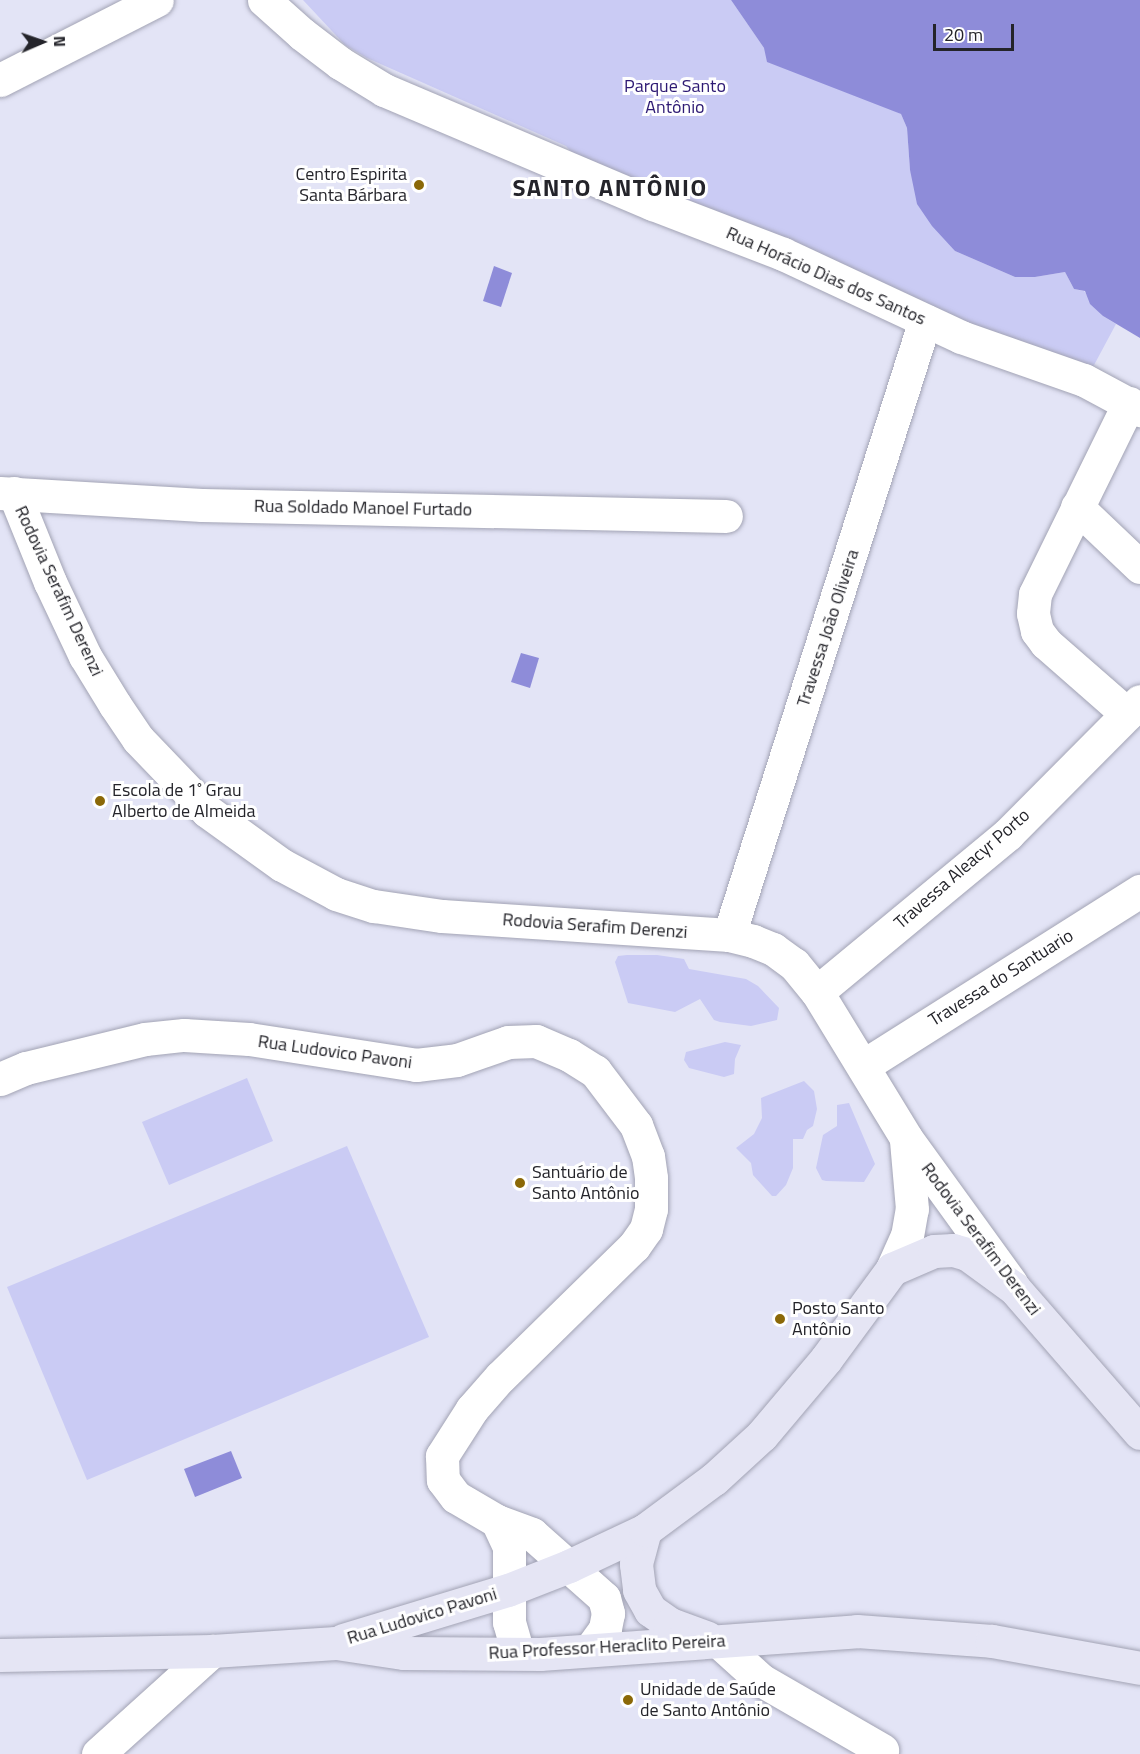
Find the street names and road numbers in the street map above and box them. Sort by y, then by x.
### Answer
street label: Rua Horácio Dias dos Santos [723,222,929,330]
street label: Rua Soldado Manoel Furtado [254,495,472,521]
street label: Rodovia Serafim Derenzi [10,502,108,680]
street label: Travessa João Oliveira [792,547,864,709]
street label: Travessa Aleacyr Porto [890,804,1034,934]
street label: Rodovia Serafim Derenzi [502,909,688,943]
street label: Travessa do Santuario [925,925,1077,1031]
street label: Rua Ludovico Pavoni [257,1030,413,1074]
street label: Rodovia Serafim Derenzi [917,1158,1045,1320]
street label: Rua Ludovico Pavoni [345,1583,499,1649]
street label: Rua Professor Heraclito Pereira [488,1630,726,1664]

